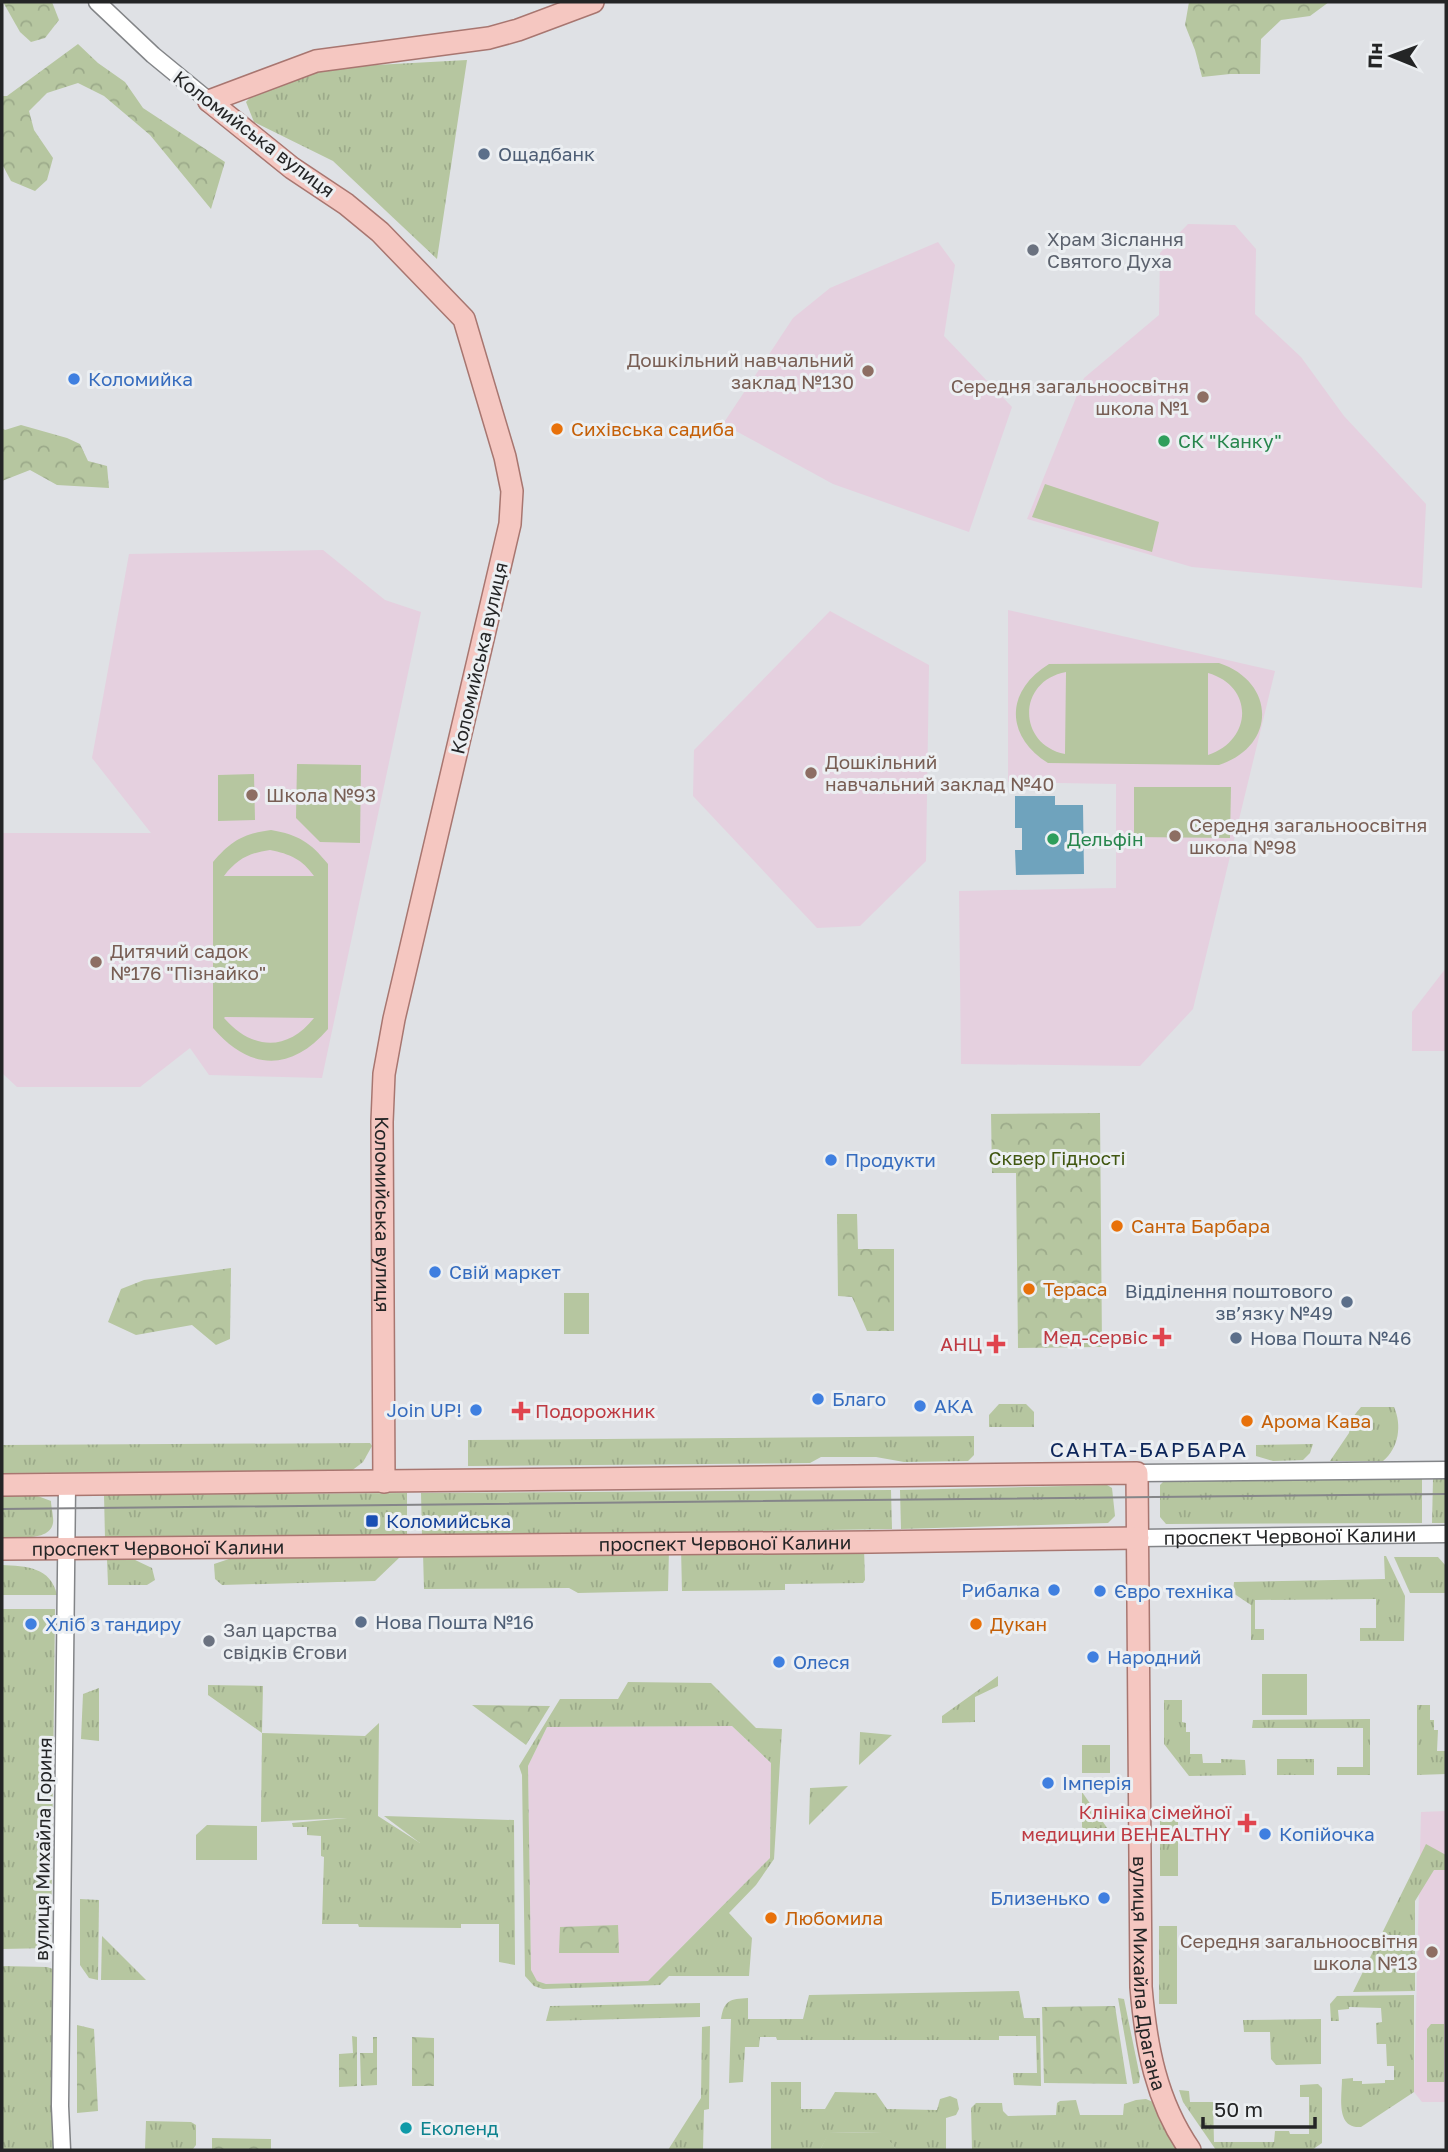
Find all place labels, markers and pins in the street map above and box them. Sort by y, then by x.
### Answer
place label: Ощадбанк [498,142,595,165]
marker: Ощадбанк [476,146,492,162]
place label: Храм Зіслання Святого Духа [1047,227,1184,272]
marker: Храм Зіслання Святого Духа [1025,242,1041,258]
place label: Дошкільний навчальний заклад №130 [627,348,854,393]
marker: Дошкільний навчальний заклад №130 [860,363,876,379]
place label: Коломийка [88,367,193,390]
marker: Коломийка [66,371,82,387]
place label: Середня загальноосвітня школа №1 [951,374,1189,419]
marker: Середня загальноосвітня школа №1 [1195,389,1211,405]
place label: Сихівська садиба [571,417,735,440]
marker: Сихівська садиба [549,421,565,437]
place label: СК "Канку" [1178,429,1282,452]
marker: СК "Канку" [1156,433,1172,449]
place label: Дошкільний навчальний заклад №40 [825,750,1054,795]
marker: Дошкільний навчальний заклад №40 [803,765,819,781]
place label: Школа №93 [266,783,376,806]
marker: Школа №93 [244,787,260,803]
place label: Середня загальноосвітня школа №98 [1189,813,1427,858]
place label: Дельфін [1067,827,1144,850]
marker: Середня загальноосвітня школа №98 [1167,828,1183,844]
marker: Дельфін [1045,831,1061,847]
place label: Дитячий садок №176 "Пізнайко" [110,939,266,984]
marker: Дитячий садок №176 "Пізнайко" [88,954,104,970]
place label: Продукти [845,1148,936,1171]
marker: Продукти [823,1152,839,1168]
place label: Санта Барбара [1131,1214,1270,1237]
marker: Санта Барбара [1109,1218,1125,1234]
place label: Свiй маркет [449,1260,561,1283]
marker: Свiй маркет [427,1264,443,1280]
place label: Тераса [1043,1277,1108,1300]
place label: Відділення поштового зв’язку №49 [1125,1279,1333,1324]
marker: Тераса [1021,1281,1037,1297]
marker: Відділення поштового зв’язку №49 [1339,1294,1355,1310]
place label: Мед-сервіс [1043,1325,1148,1348]
place label: Нова Пошта №46 [1250,1326,1411,1349]
marker: Мед-сервіс [1154,1329,1170,1345]
marker: Нова Пошта №46 [1228,1330,1244,1346]
place label: АНЦ [940,1332,982,1355]
marker: АНЦ [988,1336,1004,1352]
place label: Благо [832,1387,886,1410]
marker: Благо [810,1391,826,1407]
place label: АКА [934,1394,973,1417]
place label: Join UP! [387,1398,462,1421]
marker: АКА [912,1398,928,1414]
place label: Подорожник [535,1399,655,1422]
marker: Join UP! [468,1402,484,1418]
marker: Подорожник [513,1403,529,1419]
place label: Арома Кава [1261,1409,1371,1432]
marker: Арома Кава [1239,1413,1255,1429]
place label: Коломийська [386,1509,511,1532]
marker: Коломийська [364,1513,380,1529]
place label: Рибалка [961,1578,1040,1601]
place label: Євро техніка [1114,1579,1234,1602]
marker: Рибалка [1046,1582,1062,1598]
marker: Євро техніка [1092,1583,1108,1599]
place label: Нова Пошта №16 [375,1610,534,1633]
place label: Хліб з тандиру [45,1612,182,1635]
place label: Дукан [990,1612,1047,1635]
marker: Нова Пошта №16 [353,1614,369,1630]
marker: Хліб з тандиру [23,1616,39,1632]
marker: Дукан [968,1616,984,1632]
place label: Зал царства свідків Єгови [223,1618,347,1663]
marker: Зал царства свідків Єгови [201,1633,217,1649]
place label: Народний [1107,1645,1201,1668]
marker: Народний [1085,1649,1101,1665]
place label: Олеся [793,1650,850,1673]
marker: Олеся [771,1654,787,1670]
place label: Імперія [1062,1771,1132,1794]
marker: Імперія [1040,1775,1056,1791]
place label: Клініка сімейної медицини BEHEALTHY [1021,1800,1232,1845]
marker: Клініка сімейної медицини BEHEALTHY [1237,1813,1257,1833]
place label: Копійочка [1279,1822,1375,1845]
marker: Копійочка [1257,1826,1273,1842]
place label: Близенько [990,1886,1090,1909]
marker: Близенько [1096,1890,1112,1906]
place label: Любомила [785,1906,883,1929]
marker: Любомила [763,1910,779,1926]
place label: Середня загальноосвітня школа №13 [1180,1929,1418,1974]
marker: Середня загальноосвітня школа №13 [1424,1944,1440,1960]
place label: Еколенд [420,2116,499,2139]
marker: Еколенд [398,2120,414,2136]

